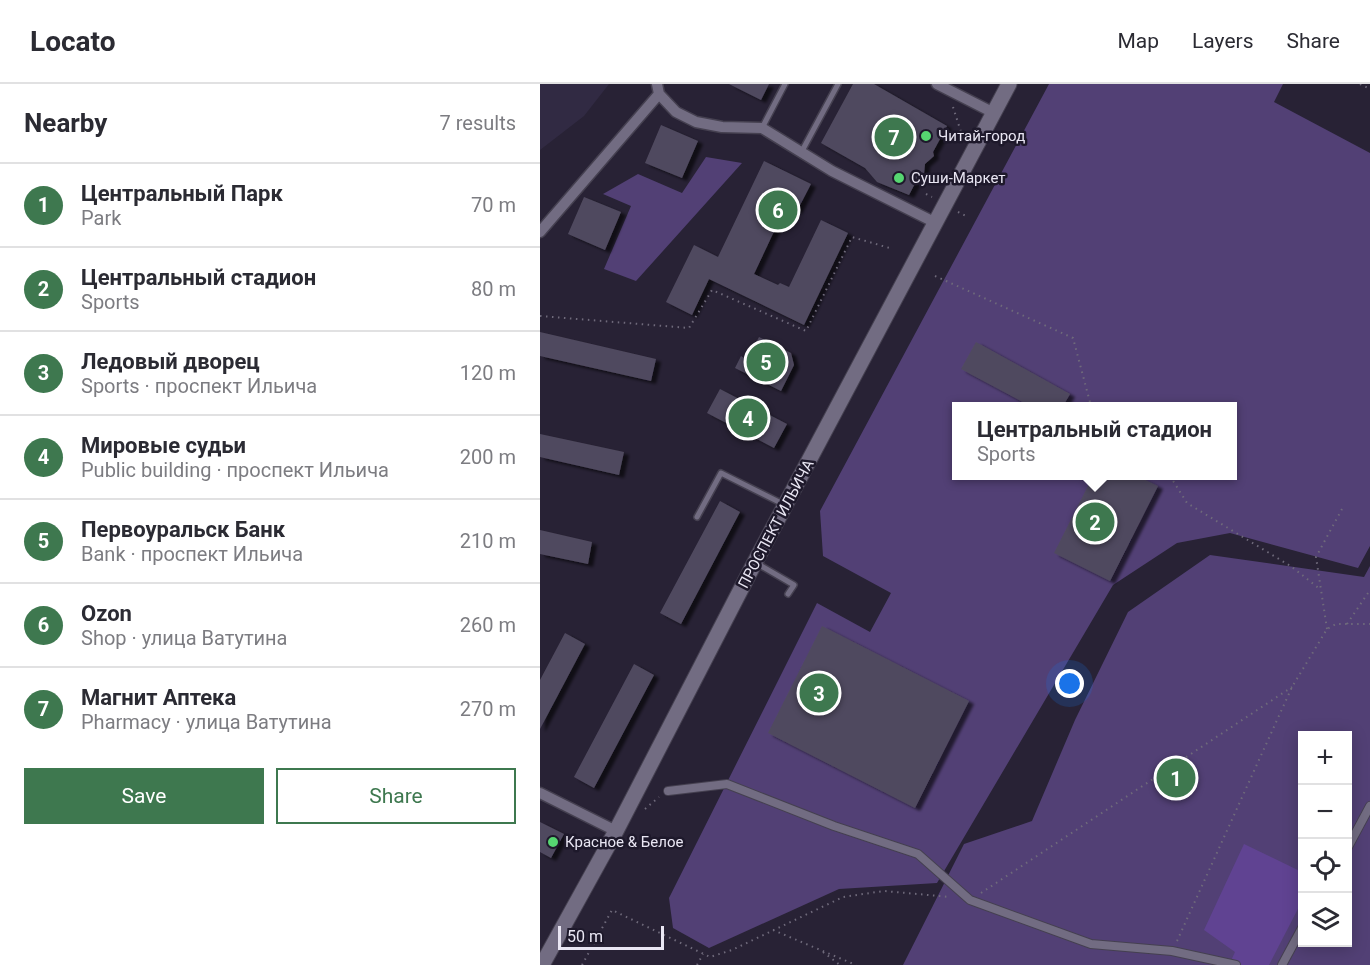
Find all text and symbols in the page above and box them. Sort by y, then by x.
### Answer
text: Locato [30,25,115,58]
text: Map [1117,29,1159,53]
text: Layers [1192,29,1253,53]
text: Share [1286,29,1340,53]
text: Nearby [24,108,107,138]
text: 7 results [440,111,516,135]
pin: 7 [874,115,914,160]
place label: Читай-город [938,127,1025,145]
marker: Читай-город [919,129,933,143]
place label: Суши-Маркет [911,169,1006,187]
marker: Суши-Маркет [892,171,906,185]
text: Центральный Парк [81,181,283,206]
pin: 6 [758,188,798,232]
text: 1 [38,193,49,217]
text: 70 m [471,193,516,217]
text: Park [81,206,121,230]
text: Центральный стадион [81,265,316,290]
text: 2 [38,277,49,301]
text: 80 m [471,277,516,301]
text: Sports [81,290,140,314]
pin: 5 [746,340,786,384]
text: Ледовый дворец [81,349,260,374]
text: 3 [38,361,49,385]
text: 120 m [460,361,516,385]
text: Sports · проспект Ильича [81,374,317,398]
pin: 4 [728,396,768,440]
popup [952,402,1237,480]
text: Центральный стадион [977,417,1212,442]
text: Мировые судьи [81,433,246,458]
text: Sports [977,442,1036,466]
text: 4 [38,445,49,469]
text: 200 m [460,445,516,469]
street label: ПРОСПЕКТ ИЛЬИЧА [734,456,818,591]
text: Public building · проспект Ильича [81,458,389,482]
pin: 2 [1076,500,1114,544]
text: Первоуральск Банк [81,517,285,542]
text: 5 [38,529,49,553]
text: 210 m [460,529,516,553]
text: Bank · проспект Ильича [81,542,303,566]
text: Ozon [81,601,132,626]
text: 6 [38,613,49,637]
text: 260 m [460,613,516,637]
text: Shop · улица Ватутина [81,626,287,650]
your location [1055,669,1084,698]
pin: 3 [800,670,838,716]
text: Магнит Аптека [81,685,236,710]
text: 7 [38,697,49,721]
text: 270 m [460,697,516,721]
text: Pharmacy · улица Ватутина [81,710,332,734]
map controls [1298,731,1352,947]
button: + [1298,731,1352,785]
pin: 1 [1156,756,1196,800]
button: Save [24,768,264,824]
button: Share [276,768,516,824]
button: − [1298,785,1352,839]
place label: Красное & Белое [565,833,683,851]
marker: Красное & Белое [546,835,560,849]
button: locate [1298,839,1352,893]
button: layers [1298,893,1352,947]
scale bar [558,923,664,950]
text: 50 m [567,927,603,946]

